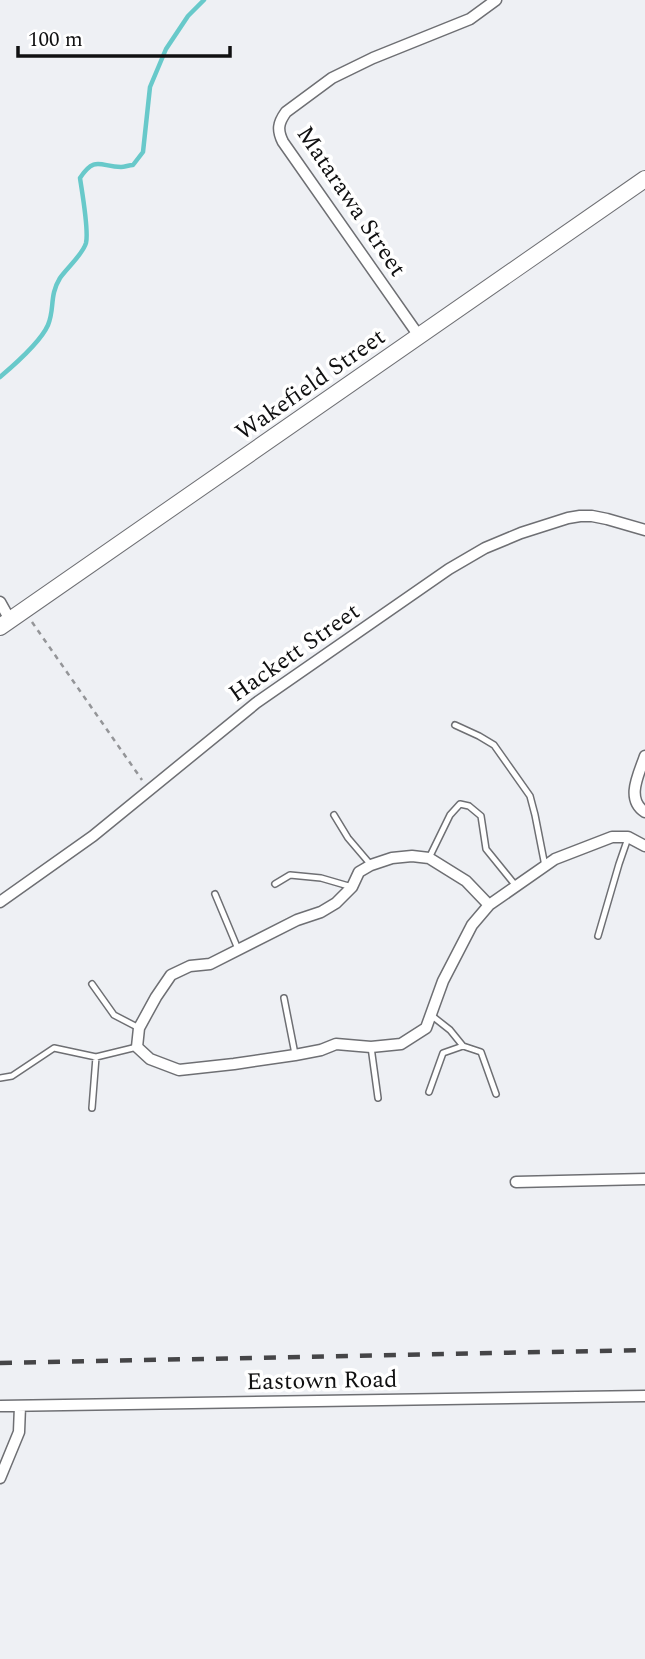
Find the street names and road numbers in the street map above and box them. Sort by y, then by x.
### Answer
street label: Matarawa Street [287,119,415,284]
street label: Wakefield Street [228,320,393,450]
street label: Hackett Street [222,594,368,711]
street label: Eastown Road [246,1362,398,1400]

